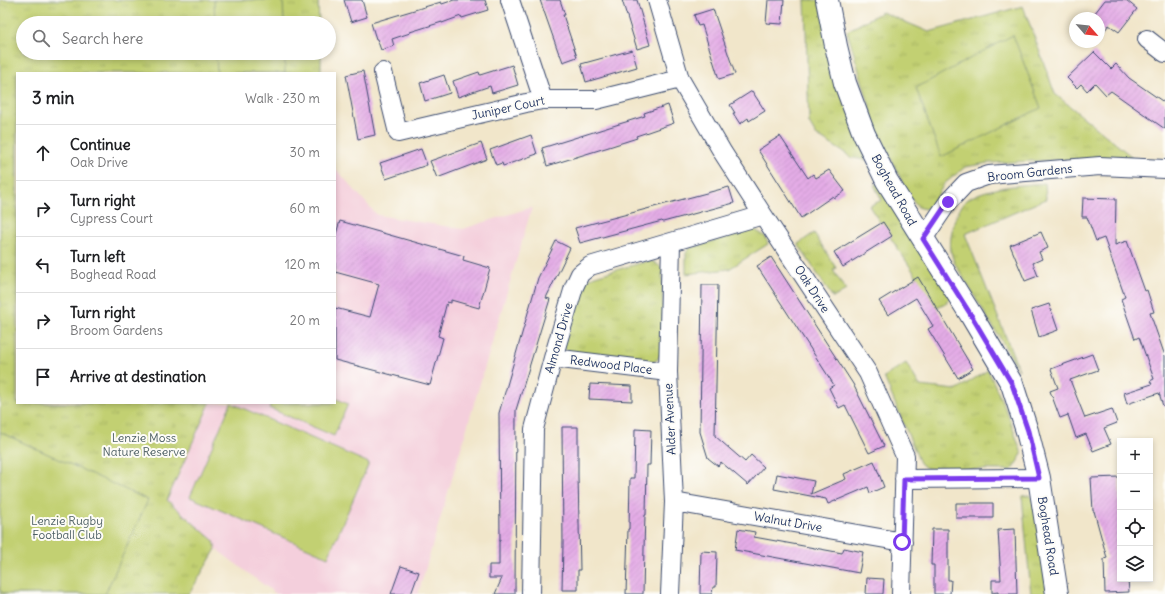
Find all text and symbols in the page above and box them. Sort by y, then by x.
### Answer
north arrow [1069,12,1105,48]
search box [16,16,336,60]
icon: search [30,27,52,49]
text: Search here [62,29,143,48]
text: 3 min [32,87,74,109]
text: Walk · 230 m [245,90,320,107]
street label: Juniper Court [470,92,546,123]
text: Continue [70,135,131,154]
icon: ahead [32,142,54,164]
text: 30 m [290,144,320,161]
street label: Boghead Road [869,151,920,228]
text: Oak Drive [70,154,128,171]
street label: Broom Gardens [987,161,1073,184]
text: Turn right [70,191,135,210]
route end [939,193,957,211]
icon: right [32,198,54,220]
text: 60 m [289,200,320,217]
text: Cypress Court [70,210,153,227]
text: Turn left [70,247,125,266]
icon: left [32,254,54,276]
text: 120 m [285,256,320,273]
street label: Oak Drive [792,262,833,315]
text: Boghead Road [70,266,156,283]
street label: Almond Drive [541,301,576,375]
text: Turn right [70,303,135,322]
icon: right [32,310,54,332]
text: 20 m [290,312,320,329]
text: Broom Gardens [70,322,163,339]
street label: Redwood Place [569,352,653,377]
icon: arrive [32,366,54,388]
text: Arrive at destination [70,367,206,386]
street label: Alder Avenue [660,383,679,455]
park label: Lenzie Moss Nature Reserve [103,430,185,459]
map controls [1117,438,1153,582]
button: + [1117,438,1153,474]
button: − [1117,474,1153,510]
street label: Boghead Road [1035,495,1062,576]
street label: Walnut Drive [753,508,823,535]
button: locate [1117,510,1153,546]
park label: Lenzie Rugby Football Club [31,513,103,542]
route start [893,533,911,551]
button: layers [1117,546,1153,582]

